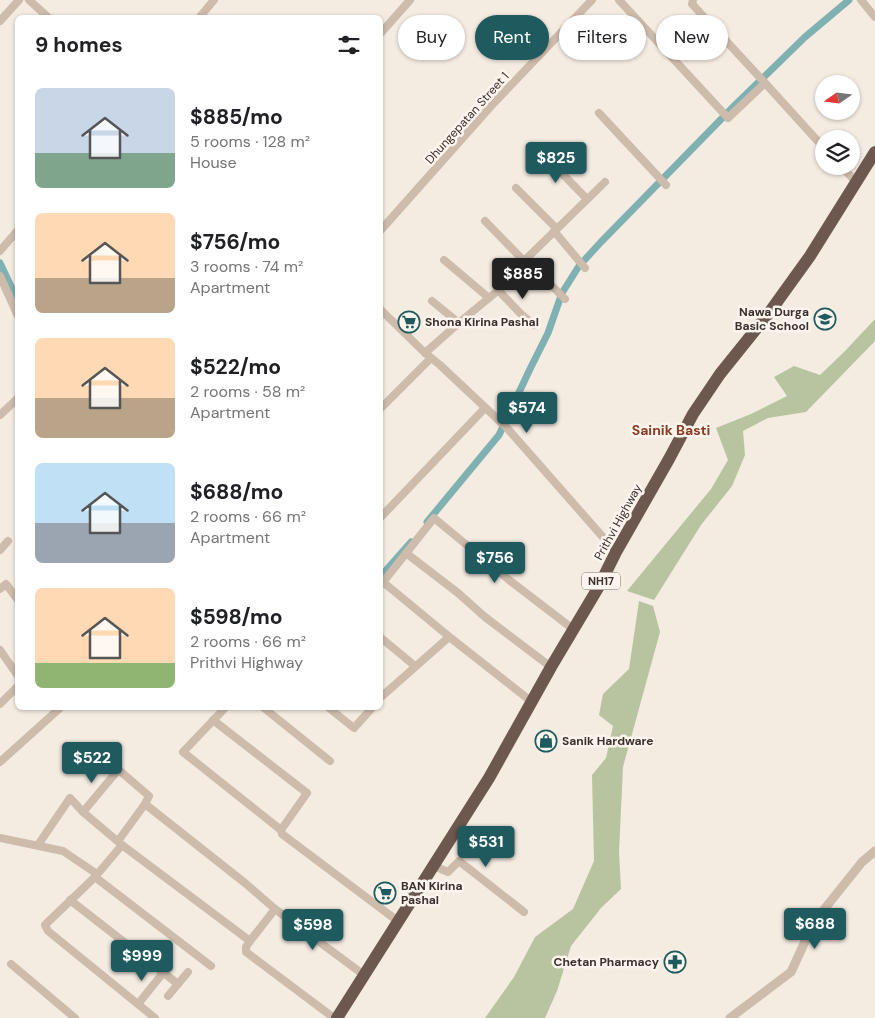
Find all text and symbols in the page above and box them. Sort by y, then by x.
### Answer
chip: Buy [398,15,465,60]
chip: Rent [475,15,549,60]
chip: Filters [559,15,646,60]
chip: New [656,15,728,60]
text: 9 homes [35,31,123,59]
icon: filters [335,31,363,59]
street label: Dhungepatan Street 1 [421,69,513,167]
north arrow [815,75,860,120]
map controls [815,75,860,175]
text: $885/mo [190,103,283,131]
icon: home [75,108,135,168]
button: layers [815,130,860,175]
text: 5 rooms · 128 m² [190,131,310,152]
pin: $825 [526,142,586,184]
text: $825 [537,147,575,168]
text: House [190,152,237,173]
text: $756/mo [190,228,280,256]
icon: home [75,233,135,293]
text: 3 rooms · 74 m² [190,256,303,277]
pin: $885 [493,258,553,300]
text: $885 [503,263,543,284]
text: Apartment [190,277,270,298]
place label: Nawa Durga Basic School [735,304,809,334]
school or university icon: Nawa Durga Basic School [813,307,837,331]
supermarket icon: Shona Kirina Pashal [397,310,421,334]
place label: Shona Kirina Pashal [425,314,539,330]
text: $522/mo [190,353,281,381]
icon: home [75,358,135,418]
text: 2 rooms · 58 m² [190,381,305,402]
pin: $574 [497,392,557,434]
text: $574 [508,397,546,418]
text: Apartment [190,402,270,423]
district label: Sainik Basti [632,421,710,439]
text: $688/mo [190,478,283,506]
street label: Prithvi Highway [590,481,646,563]
icon: home [75,483,135,543]
text: 2 rooms · 66 m² [190,506,306,527]
text: Apartment [190,527,270,548]
pin: $756 [465,542,525,584]
text: $756 [476,547,514,568]
road number: NH17 [582,572,620,590]
text: $598/mo [190,603,283,631]
icon: home [75,608,135,668]
text: 2 rooms · 66 m² [190,631,306,652]
text: Prithvi Highway [190,652,303,673]
shop icon: Sanik Hardware [534,729,558,753]
place label: Sanik Hardware [562,733,654,749]
pin: $522 [62,742,122,784]
text: $522 [73,747,111,768]
pin: $531 [456,826,516,868]
text: $531 [469,831,503,852]
place label: BAN Kirina Pashal [401,878,462,908]
supermarket icon: BAN Kirina Pashal [373,881,397,905]
pin: $598 [283,908,343,951]
pin: $688 [785,908,845,950]
text: $688 [795,913,835,934]
text: $598 [293,914,333,935]
pin: $999 [112,940,172,982]
text: $999 [122,945,162,966]
pharmacy icon: Chetan Pharmacy [663,950,687,974]
place label: Chetan Pharmacy [554,954,660,970]

